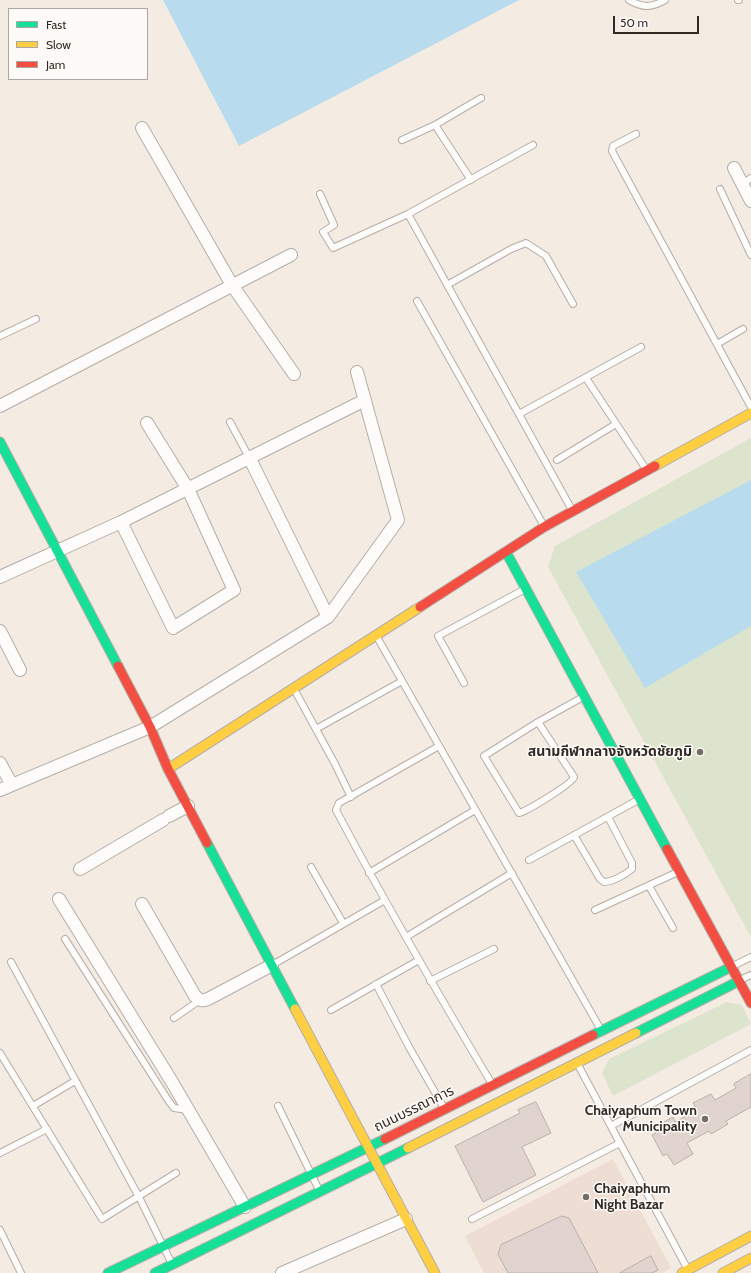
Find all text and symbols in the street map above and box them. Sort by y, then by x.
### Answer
legend [8,8,148,80]
scale bar [615,8,701,34]
text: 50 m [620,15,648,30]
text: Fast [46,17,66,32]
text: Slow [46,37,71,52]
text: Jam [46,57,65,72]
place label: สนามกีฬากลางจังหวัดชัยภูมิ [528,744,692,760]
marker: สนามกีฬากลางจังหวัดชัยภูมิ [695,747,705,757]
street label: ถนนบรรณาการ [371,1082,457,1136]
place label: Chaiyaphum Town Municipality [585,1103,697,1136]
marker: Chaiyaphum Town Municipality [700,1114,710,1124]
place label: Chaiyaphum Night Bazar [594,1181,671,1214]
marker: Chaiyaphum Night Bazar [581,1192,591,1202]

